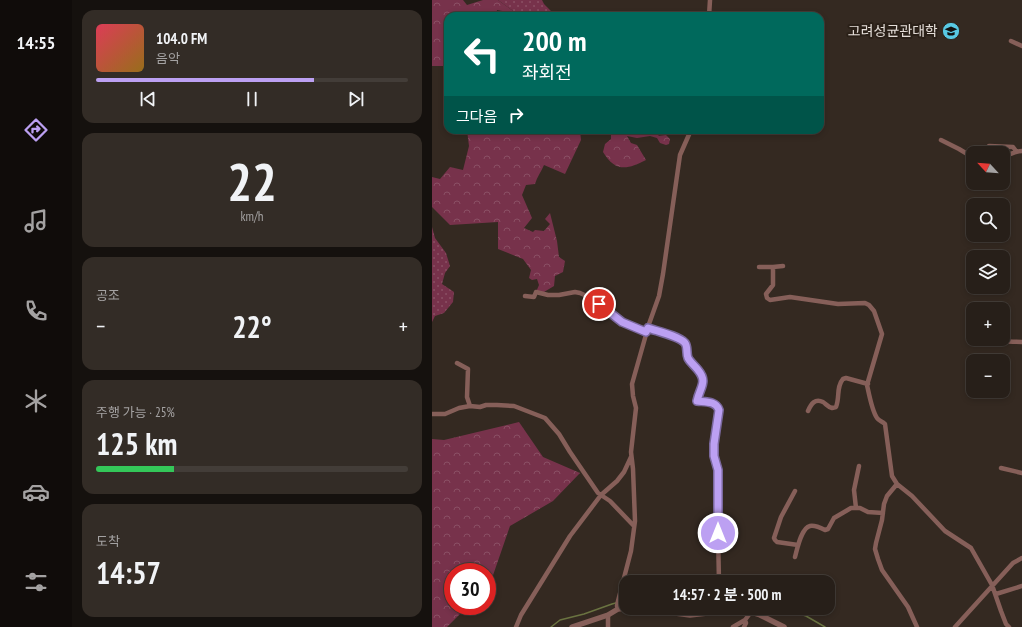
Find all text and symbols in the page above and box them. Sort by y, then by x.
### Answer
school or university icon: 고려성균관대학 [941,21,961,41]
text: 200 m [522,22,586,59]
place label: 고려성균관대학 [848,22,938,40]
icon: left [456,28,508,80]
text: 104.0 FM [156,29,207,48]
text: 14:55 [17,31,55,54]
text: 음악 [156,50,180,67]
text: 좌회전 [522,61,572,84]
icon: previous [137,88,159,110]
icon: pause [241,88,263,110]
icon: next [345,88,367,110]
icon: right [505,104,527,126]
text: 그다음 [456,107,497,126]
icon: directions [22,116,50,144]
north arrow [966,146,1010,190]
map controls [966,146,1010,398]
text: 22 [227,148,277,215]
button: search [966,198,1010,242]
icon: music [22,207,50,235]
text: km/h [240,208,264,225]
button: layers [966,250,1010,294]
text: 공조 [96,287,120,304]
pin [582,287,616,321]
icon: arrive [588,293,610,315]
icon: phone [22,297,50,325]
button: + [966,302,1010,346]
text: 22° [232,307,272,346]
text: − [96,312,105,340]
text: + [399,312,408,340]
button: − [966,354,1010,398]
icon: climate [22,387,50,415]
text: 주행 가능 · 25% [96,404,175,421]
text: 125 km [96,424,177,463]
icon: car [22,478,50,506]
position arrow [697,512,739,554]
text: 도착 [96,533,120,550]
text: 14:57 [96,553,161,592]
speed limit sign: 30 [444,563,496,615]
icon: filters [22,568,50,596]
text: 14:57 · 2 분 · 500 m [672,585,782,604]

